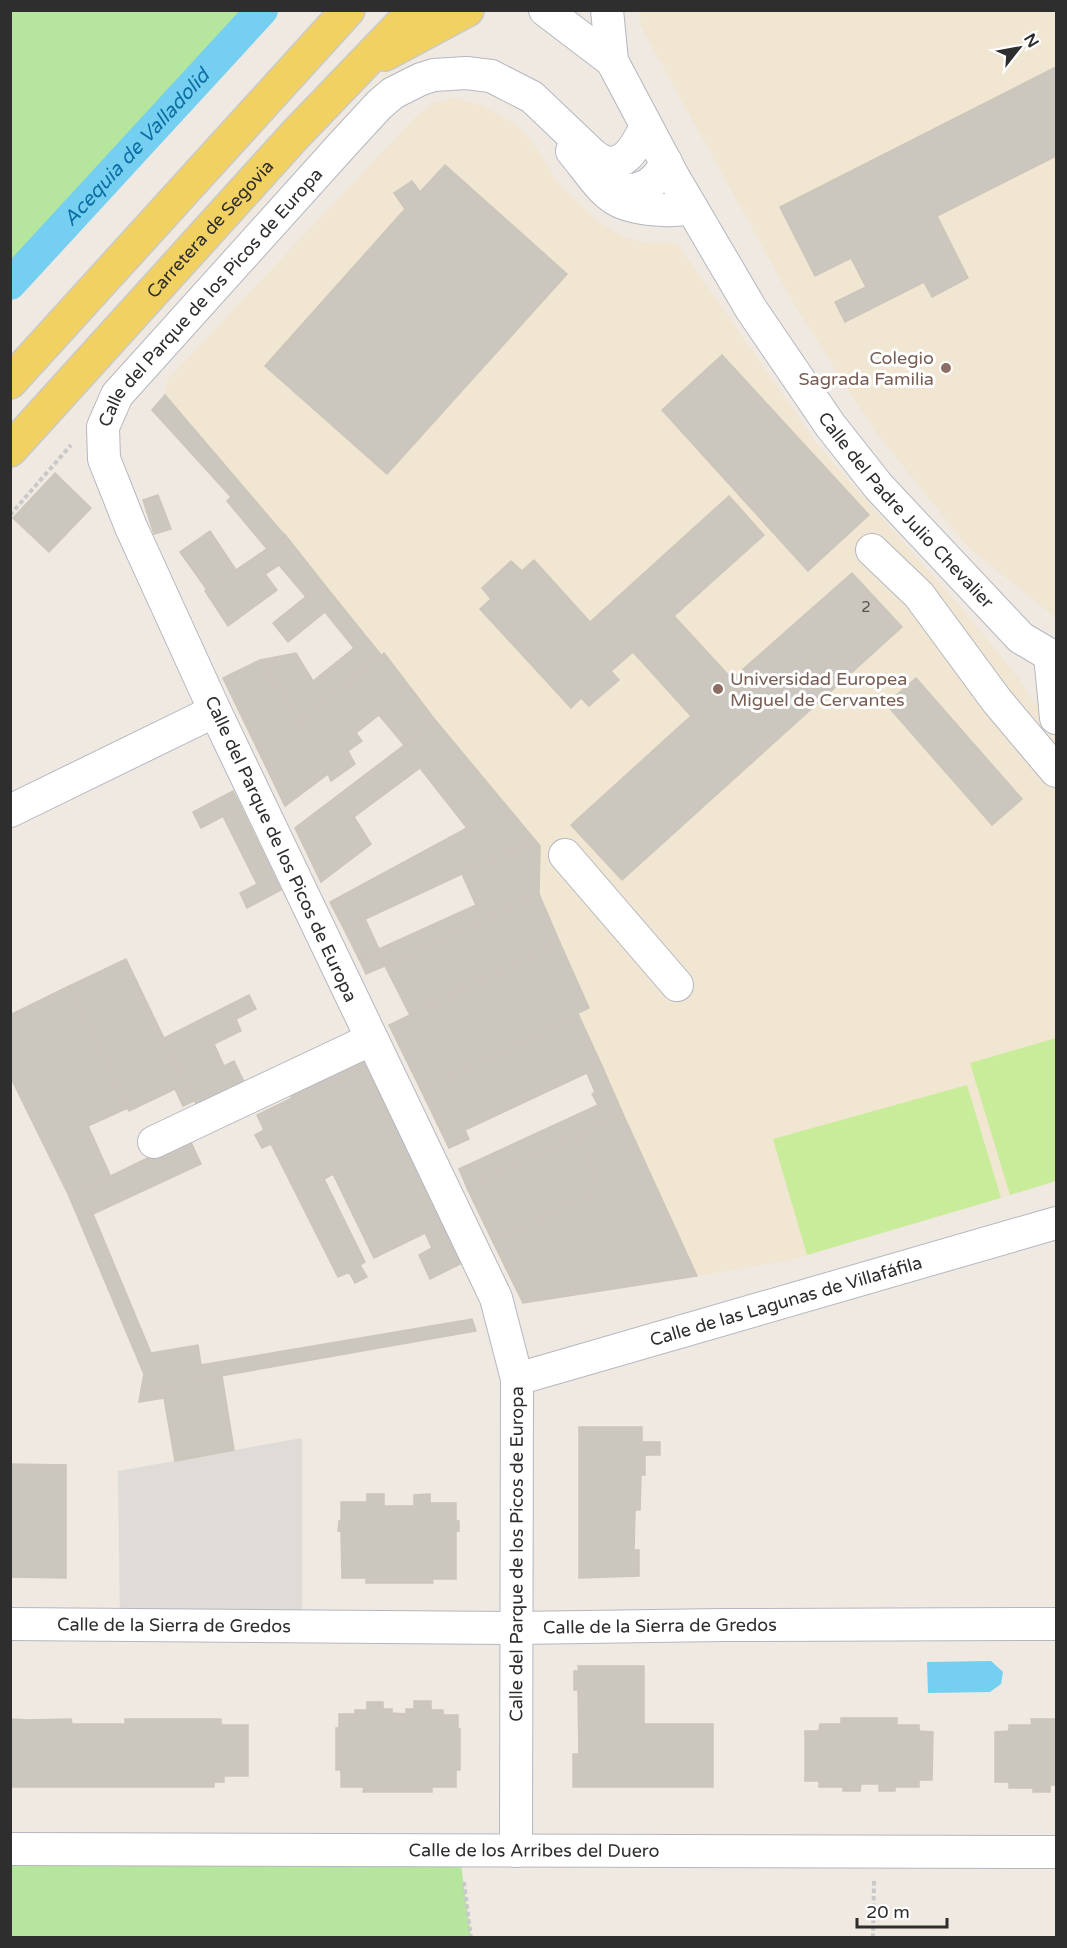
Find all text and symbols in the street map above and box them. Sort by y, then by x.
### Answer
north arrow [989,18,1049,78]
text: N [1019,30,1043,51]
water label: Acequia de Valladolid [59,63,216,231]
street label: Carretera de Segovia [142,155,278,303]
street label: Calle del Parque de los Picos de Europa [93,163,327,430]
place label: Colegio Sagrada Familia [798,347,934,390]
marker: Colegio Sagrada Familia [939,361,953,375]
street label: Calle del Padre Julio Chevalier [813,408,998,613]
house number: 2 [861,598,871,616]
place label: Universidad Europea Miguel de Cervantes [730,668,907,711]
marker: Universidad Europea Miguel de Cervantes [711,682,725,696]
street label: Calle del Parque de los Picos de Europa [200,692,362,1006]
street label: Calle de las Lagunas de Villafáfila [647,1251,925,1351]
street label: Calle del Parque de los Picos de Europa [505,1386,528,1722]
street label: Calle de la Sierra de Gredos [57,1613,291,1637]
street label: Calle de la Sierra de Gredos [543,1614,777,1639]
street label: Calle de los Arribes del Duero [409,1839,660,1862]
scale bar [857,1891,947,1929]
text: 20 m [866,1901,910,1923]

